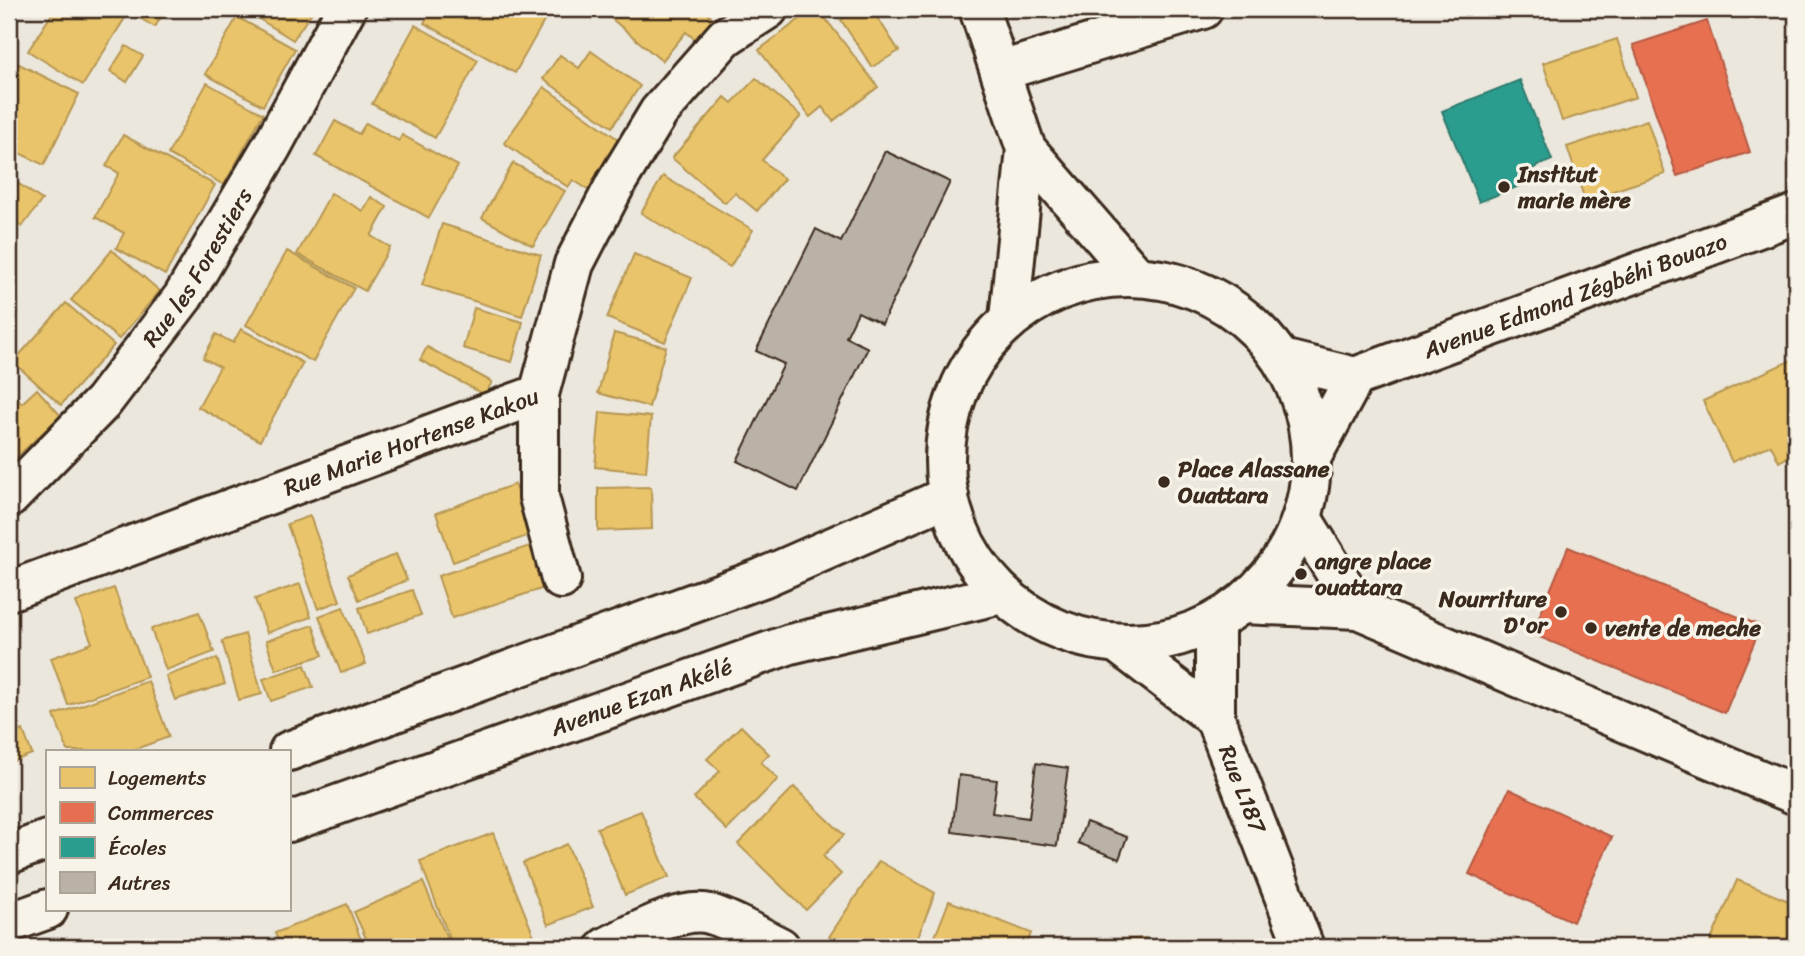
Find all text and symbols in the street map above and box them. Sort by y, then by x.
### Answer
place label: Institut marie mère [1517,154,1631,221]
marker: Institut marie mère [1496,179,1512,195]
street label: Rue les Forestiers [132,180,264,356]
street label: Avenue Edmond Zégbéhi Bouazo [1417,221,1734,371]
street label: Rue Marie Hortense Kakou [278,376,545,508]
place label: Place Alassane Ouattara [1178,449,1330,516]
marker: Place Alassane Ouattara [1156,474,1172,490]
place label: angre place ouattara [1314,541,1432,608]
marker: angre place ouattara [1293,566,1309,582]
place label: Nourriture D'or [1438,579,1550,646]
marker: Nourriture D'or [1553,604,1569,620]
place label: vente de meche [1605,608,1761,649]
marker: vente de meche [1583,620,1599,636]
street label: Avenue Ezan Akélé [544,646,738,749]
street label: Rue L187 [1206,739,1278,841]
legend [46,750,290,911]
text: Logements [108,759,207,797]
text: Commerces [108,794,214,832]
text: Écoles [108,829,167,867]
text: Autres [107,864,171,902]

